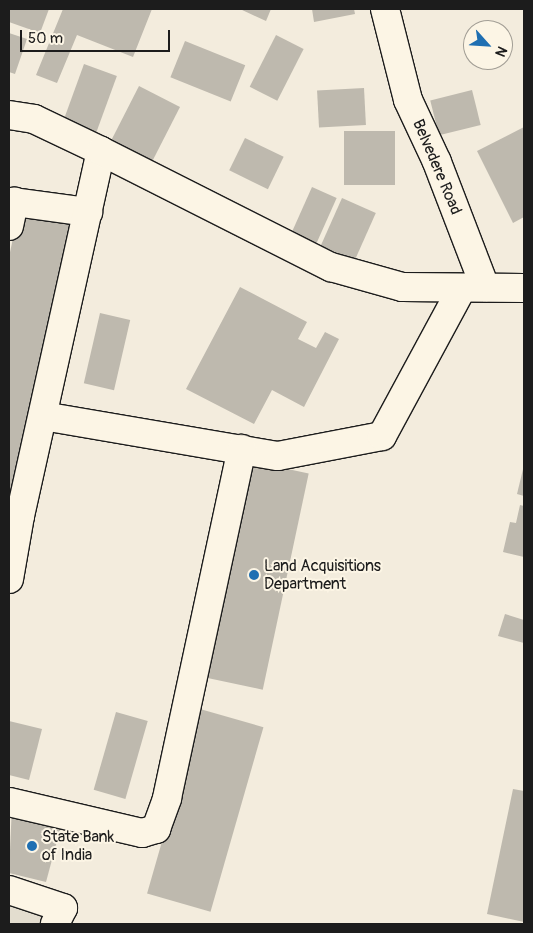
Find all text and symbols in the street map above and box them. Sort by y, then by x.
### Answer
scale bar [22,20,172,52]
north arrow [463,20,513,70]
text: 50 m [28,29,63,48]
text: N [491,43,511,59]
street label: Belvedere Road [408,116,466,218]
place label: Land Acquisitions Department [264,556,381,594]
marker: Land Acquisitions Department [248,569,260,581]
place label: State Bank of India [42,827,114,865]
marker: State Bank of India [26,840,38,852]

